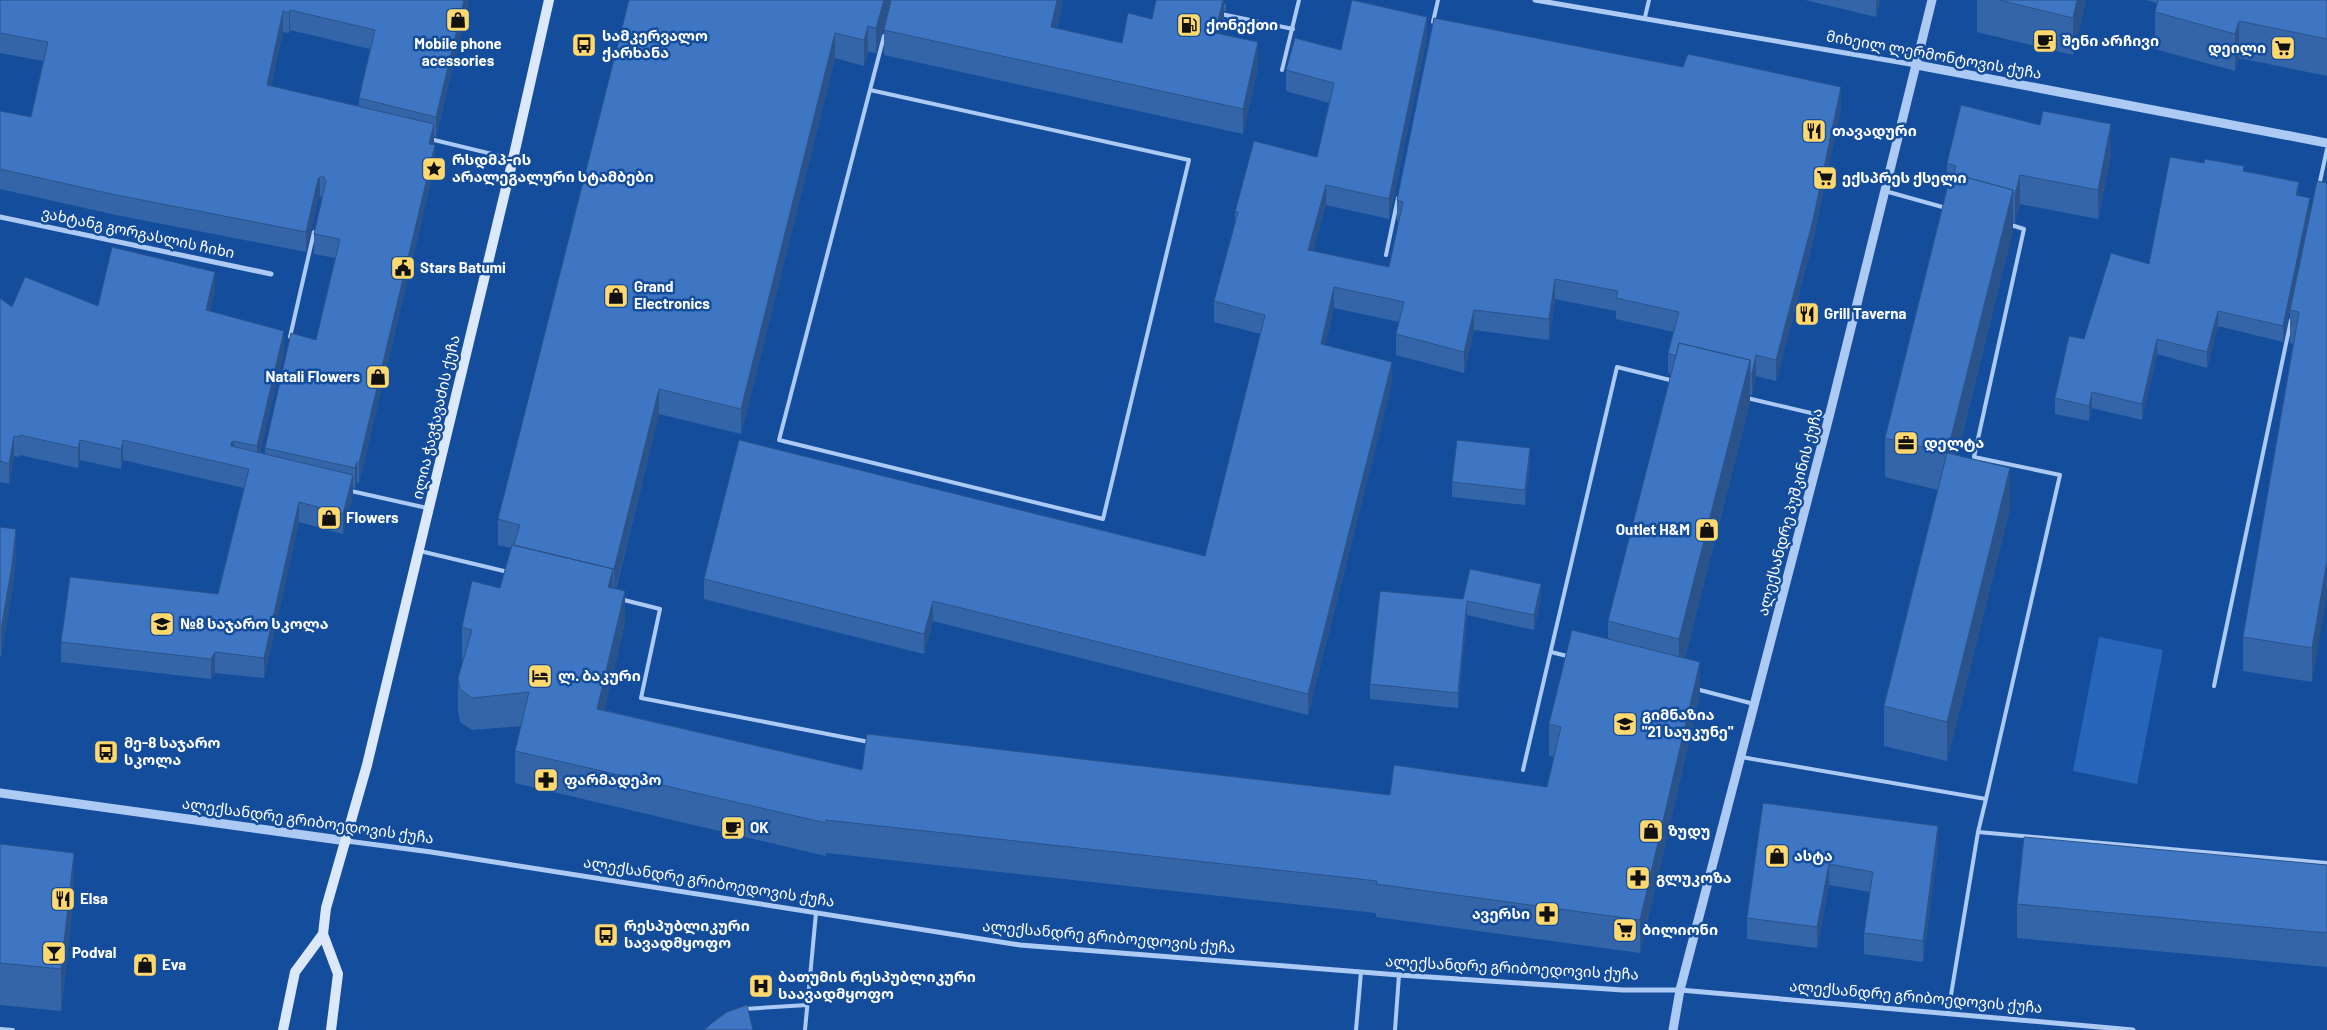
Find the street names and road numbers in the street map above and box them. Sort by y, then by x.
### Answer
street label: მიხეილ ლერმონტოვის ქუჩა [1825,26,2043,83]
street label: ვახტანგ გორგასლის ჩიხი [40,203,236,262]
street label: ილია ჭავჭავაძის ქუჩა [407,333,464,501]
street label: ალექსანდრე პუშკინის ქუჩა [1753,406,1826,618]
street label: ალექსანდრე გრიბოედოვის ქუჩა [181,793,435,848]
street label: ალექსანდრე გრიბოედოვის ქუჩა [582,852,836,911]
street label: ალექსანდრე გრიბოედოვის ქუჩა [982,916,1236,957]
street label: ალექსანდრე გრიბოედოვის ქუჩა [1385,951,1639,984]
street label: ალექსანდრე გრიბოედოვის ქუჩა [1789,976,2043,1017]

